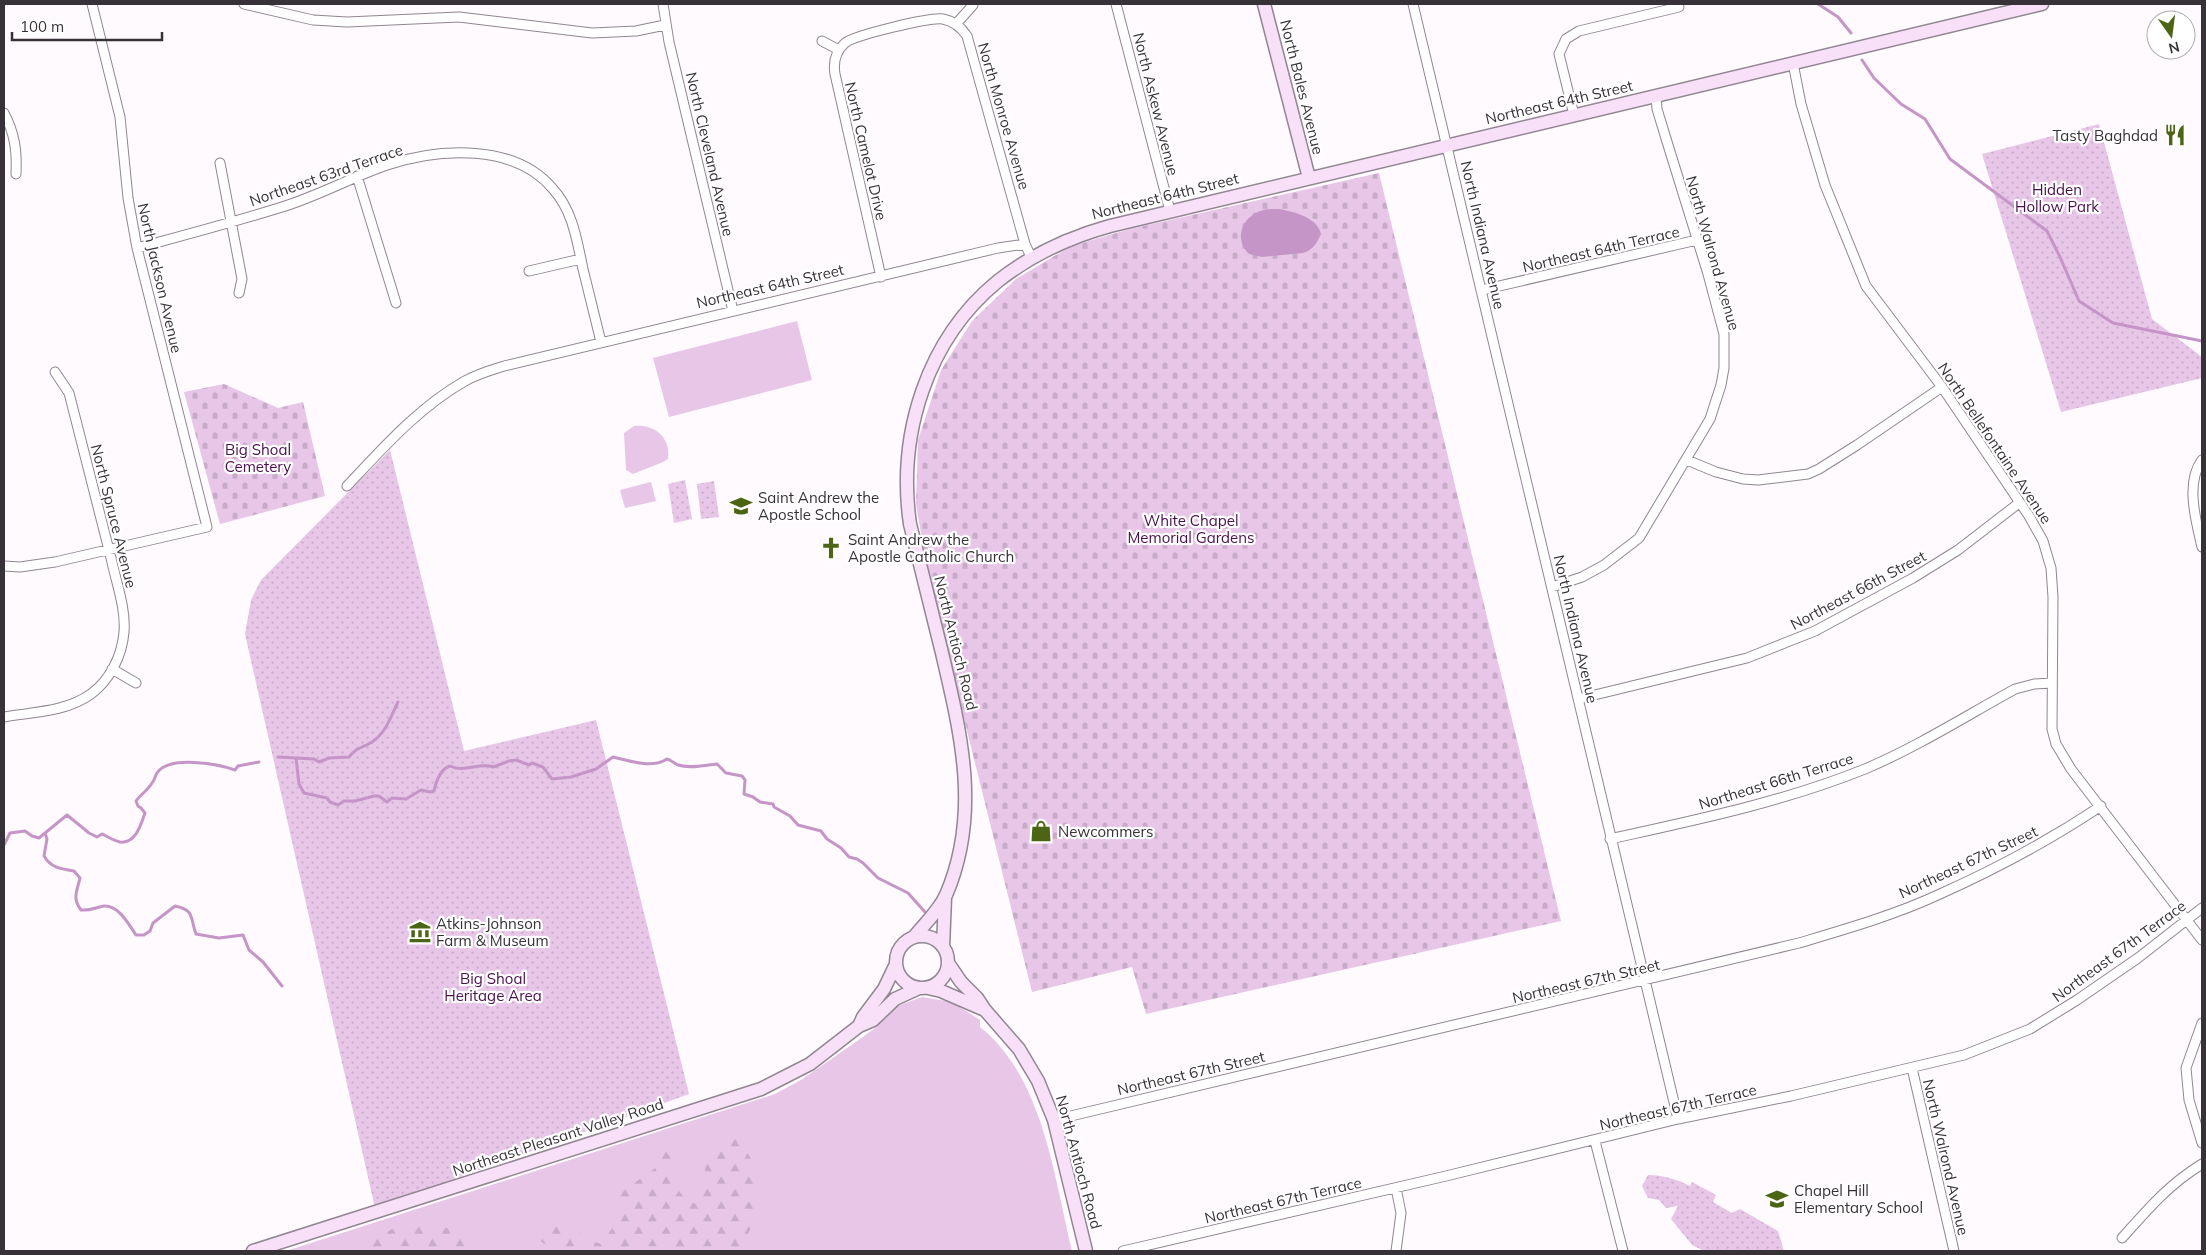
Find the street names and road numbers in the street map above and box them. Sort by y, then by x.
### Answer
street label: North Bales Avenue [1276,18,1328,156]
street label: North Askew Avenue [1129,31,1183,177]
street label: North Monroe Avenue [974,40,1034,192]
street label: North Cleveland Avenue [682,70,738,238]
street label: Northeast 64th Street [1483,76,1635,128]
street label: North Camelot Drive [841,80,891,222]
street label: Northeast 63rd Terrace [247,140,405,210]
street label: North Indiana Avenue [1457,159,1509,311]
street label: Northeast 64th Street [1090,169,1240,223]
street label: North Walrond Avenue [1682,174,1744,332]
street label: North Jackson Avenue [133,201,187,355]
street label: Northeast 64th Terrace [1521,222,1681,276]
street label: Northeast 64th Street [694,260,846,312]
street label: North Bellefontaine Avenue [1934,359,2056,527]
street label: North Spruce Avenue [87,442,141,590]
street label: Northeast 66th Street [1787,546,1929,634]
street label: North Indiana Avenue [1550,553,1602,705]
street label: North Antioch Road [930,574,982,712]
street label: Northeast 66th Terrace [1696,748,1856,814]
street label: Northeast 67th Street [1896,822,2040,902]
street label: Northeast 67th Terrace [2048,896,2190,1006]
street label: Northeast 67th Street [1510,955,1662,1007]
street label: Northeast 67th Street [1115,1047,1267,1099]
street label: North Walrond Avenue [1919,1077,1973,1237]
street label: Northeast 67th Terrace [1598,1080,1758,1134]
street label: North Antioch Road [1052,1093,1106,1231]
street label: Northeast Pleasant Valley Road [450,1094,666,1180]
street label: Northeast 67th Terrace [1203,1173,1363,1227]

